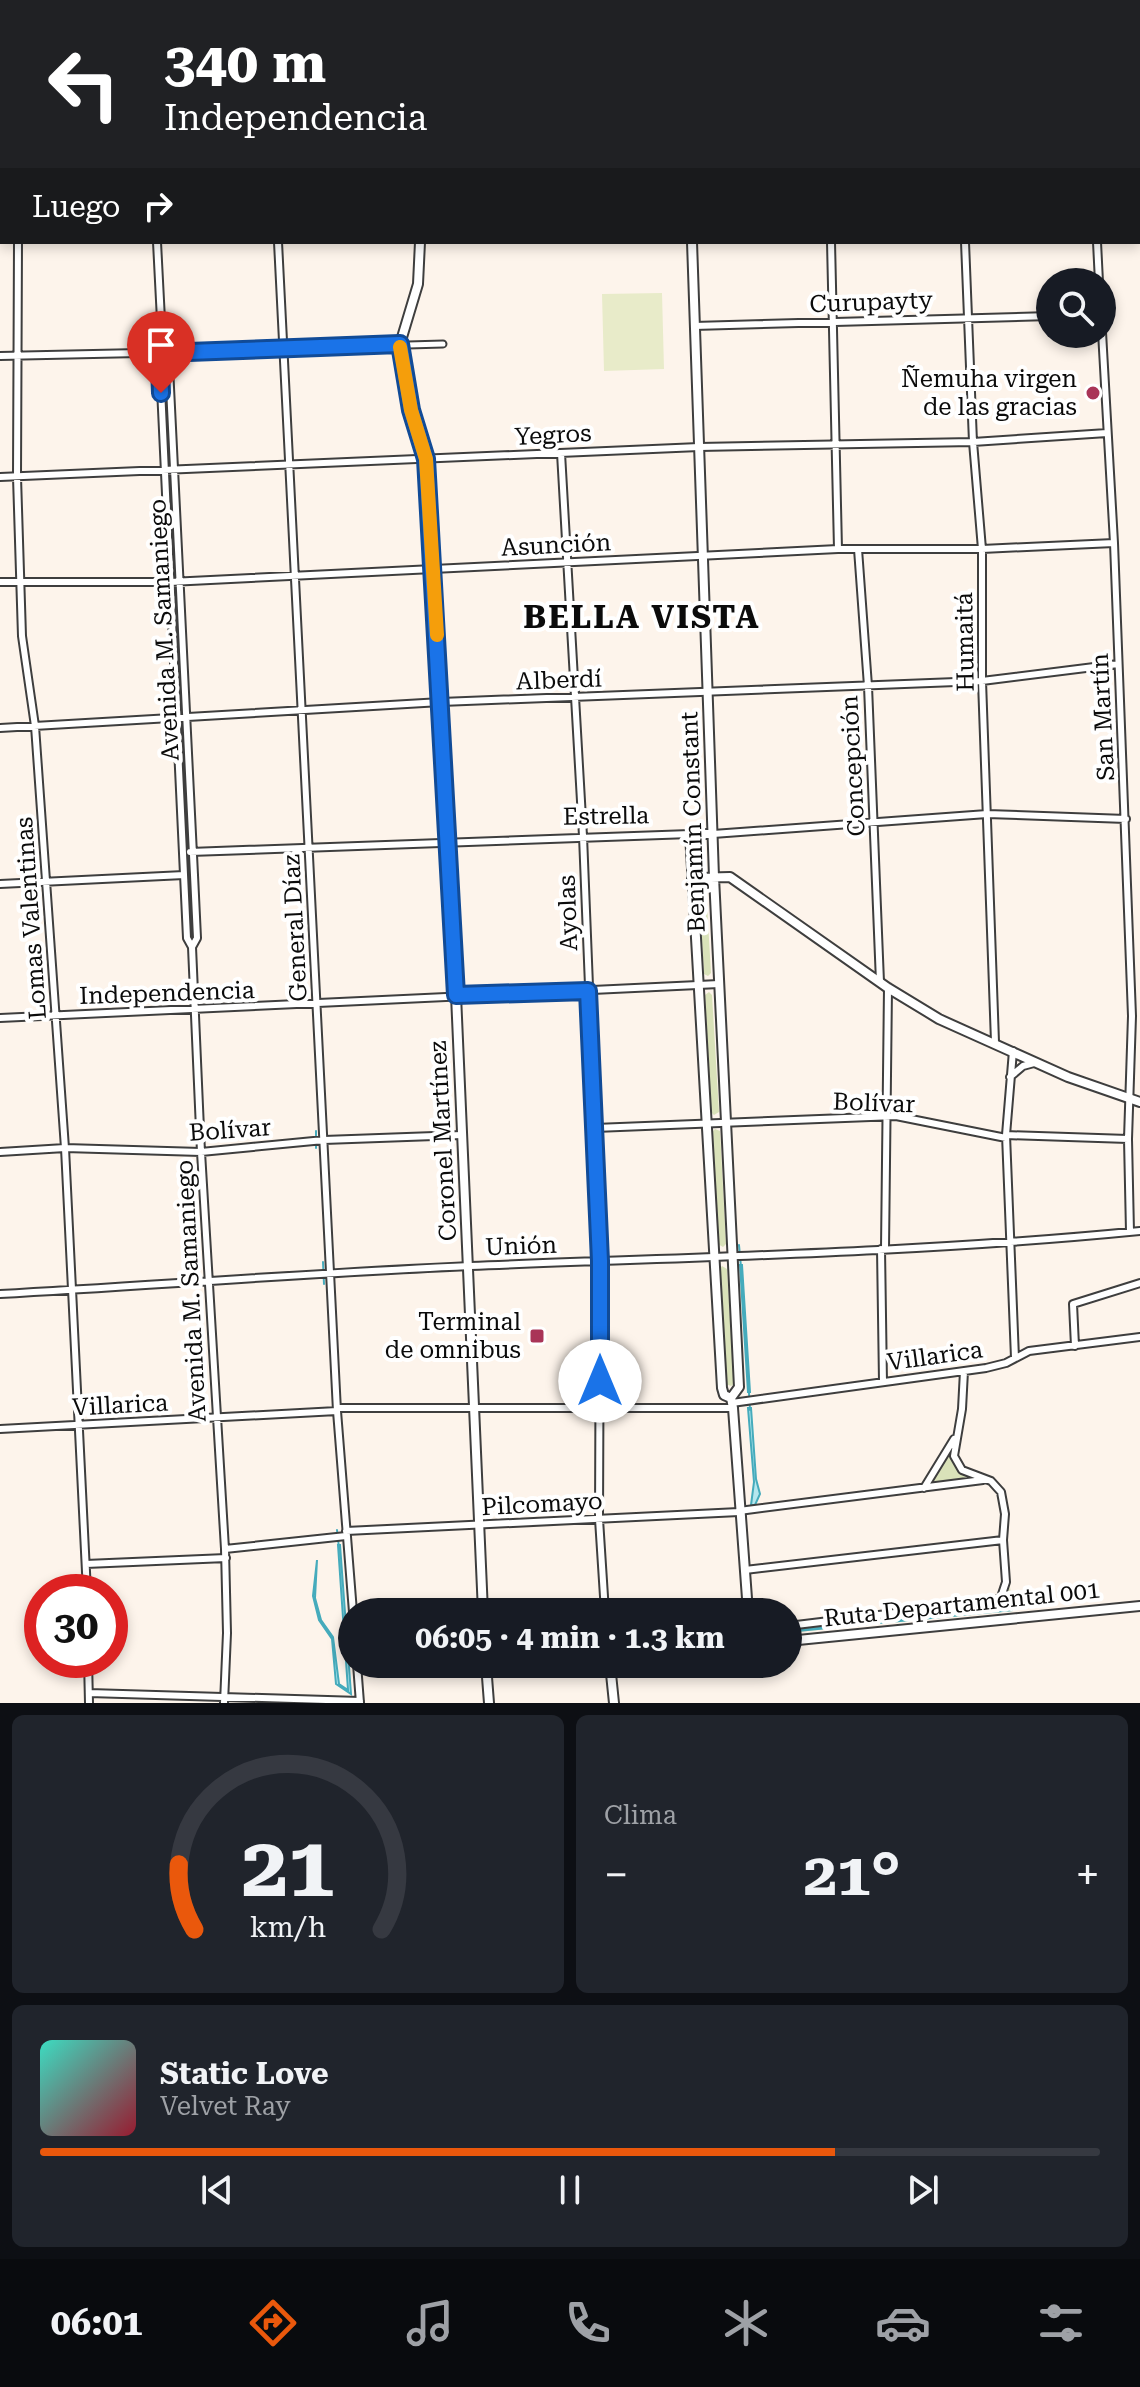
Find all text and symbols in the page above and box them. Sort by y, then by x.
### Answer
text: 340 m [164,30,326,96]
icon: left [32,32,136,136]
text: Independencia [164,97,427,139]
icon: right [136,184,180,228]
text: Luego [32,189,120,224]
map controls [1036,268,1116,348]
button: search [1036,268,1116,348]
street label: Curupayty [809,286,934,318]
pin [127,311,195,393]
icon: arrive [139,323,183,367]
place label: Ñemuha virgen de las gracias [901,364,1077,421]
marker: Ñemuha virgen de las gracias [1084,384,1102,402]
street label: Yegros [514,419,592,451]
street label: Avenida M. Samaniego [143,498,185,762]
street label: Asunción [500,528,612,562]
street label: Humaitá [950,592,980,692]
district label: BELLA VISTA [523,598,761,636]
street label: San Martín [1086,653,1120,781]
street label: Alberdí [516,664,603,695]
street label: Concepción [835,695,871,837]
street label: Benjamín Constant [675,711,711,933]
street label: Estrella [563,801,649,831]
street label: Lomas Valentinas [10,816,52,1020]
street label: General Díaz [277,854,313,1002]
street label: Ayolas [553,874,583,952]
street label: Independencia [79,976,255,1010]
street label: Coronel Martínez [424,1040,462,1242]
street label: Bolívar [832,1088,916,1118]
street label: Bolívar [188,1113,272,1147]
street label: Avenida M. Samaniego [170,1159,212,1423]
street label: Unión [484,1231,558,1261]
place label: Terminal de omnibus [385,1308,521,1364]
marker: Terminal de omnibus [528,1327,546,1345]
street label: Villarica [885,1335,985,1377]
position arrow [558,1339,642,1423]
street label: Villarica [71,1389,169,1421]
street label: Pilcomayo [481,1487,603,1521]
speed limit sign: 30 [24,1574,128,1678]
street label: Ruta Departamental 001 [822,1576,1102,1632]
text: 06:05 · 4 min · 1.3 km [415,1620,725,1655]
text: Clima [604,1800,677,1830]
text: 21 [241,1819,335,1916]
text: 21° [803,1839,901,1910]
text: − [604,1849,629,1901]
text: + [1075,1849,1100,1901]
text: km/h [250,1910,326,1944]
text: Static Love [160,2056,329,2091]
text: Velvet Ray [160,2091,291,2121]
icon: previous [195,2168,239,2212]
icon: pause [548,2168,592,2212]
icon: next [901,2168,945,2212]
icon: directions [245,2295,301,2351]
icon: music [402,2295,458,2351]
icon: phone [560,2295,616,2351]
icon: climate [718,2295,774,2351]
icon: car [875,2295,931,2351]
icon: filters [1033,2295,1089,2351]
text: 06:01 [51,2302,143,2344]

